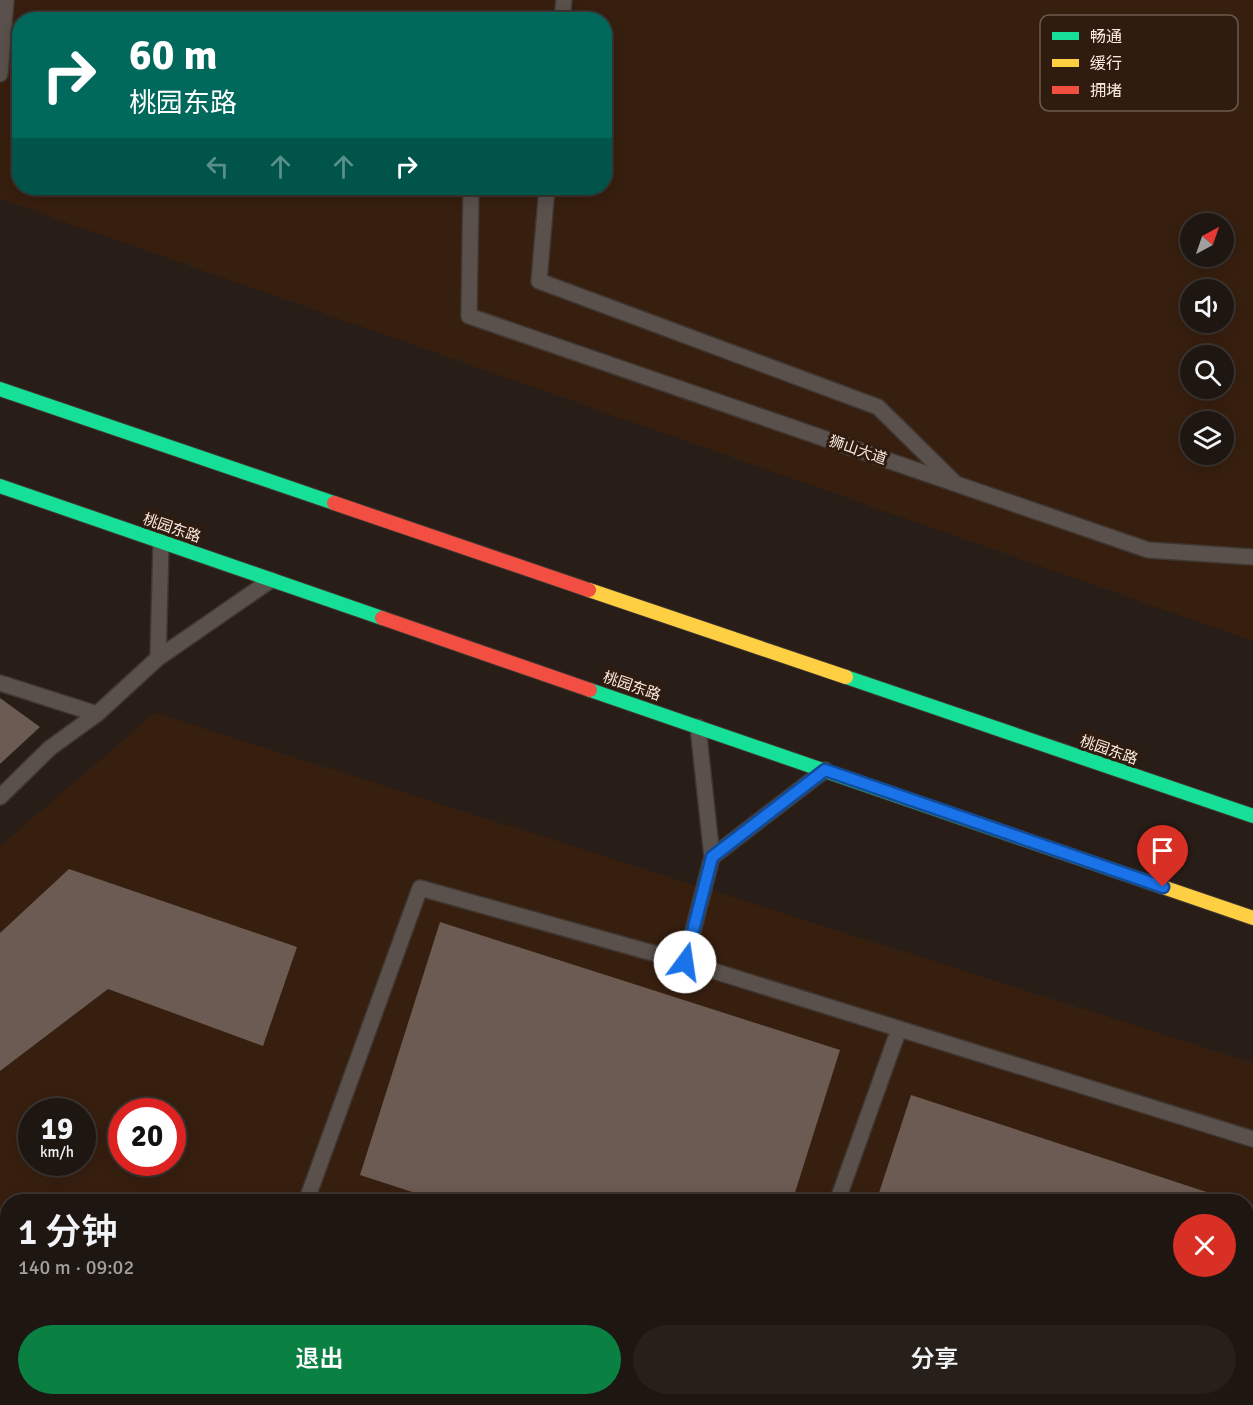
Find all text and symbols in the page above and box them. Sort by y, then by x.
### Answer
legend [1040,15,1238,111]
text: 畅通 [1090,27,1122,47]
text: 60 m [129,30,218,81]
icon: right [30,36,108,114]
text: 缓行 [1090,54,1122,74]
text: 拥堵 [1090,81,1122,101]
text: 桃园东路 [129,87,237,120]
icon: left [201,150,234,183]
icon: ahead [264,150,297,183]
icon: ahead [327,150,360,183]
icon: right [390,150,423,183]
north arrow [1180,213,1234,267]
map controls [1180,213,1234,465]
button: sound [1180,279,1234,333]
button: search [1180,345,1234,399]
button: layers [1180,411,1234,465]
street label: 狮山大道 [827,432,889,468]
street label: 桃园东路 [141,510,203,546]
street label: 桃园东路 [601,668,663,704]
street label: 桃园东路 [1078,732,1140,768]
pin [1137,825,1188,887]
icon: arrive [1146,834,1179,867]
position arrow [653,930,717,994]
speed limit sign: 20 [108,1098,186,1176]
text: 19 [41,1111,73,1148]
text: km/h [40,1143,74,1161]
text: 1 分钟 [18,1210,117,1255]
button: close [1173,1214,1236,1277]
text: 140 m · 09:02 [18,1255,134,1280]
button: 退出 [18,1325,621,1394]
button: 分享 [633,1325,1236,1394]

